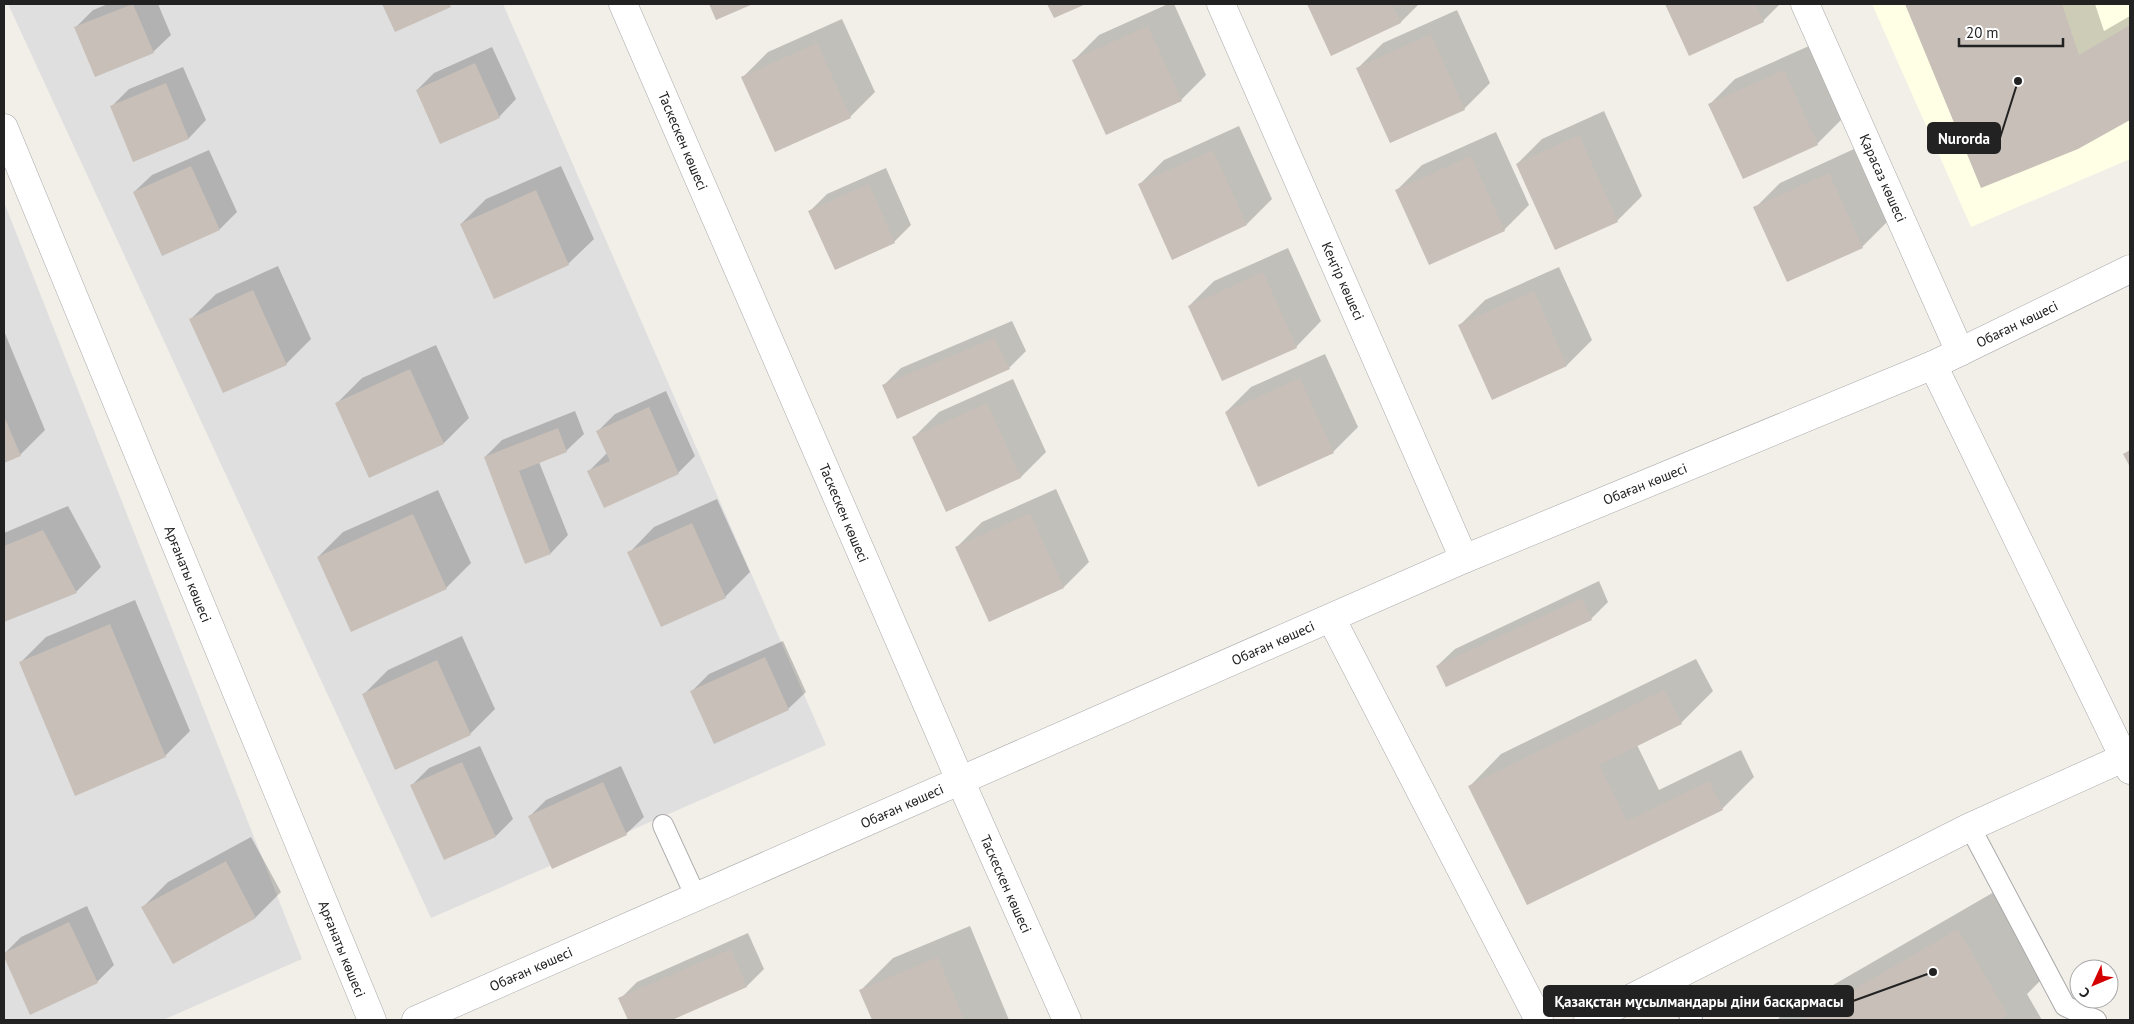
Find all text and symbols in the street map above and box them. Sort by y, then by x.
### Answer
scale bar [1959,15,2063,47]
text: 20 m [1966,23,1999,42]
street label: Таскескен көшесі [654,89,712,193]
callout: Nurorda [1928,123,2000,153]
text: Nurorda [1938,129,1990,148]
street label: Қарасаз көшесі [1856,131,1910,225]
street label: Кеңгір көшесі [1318,239,1368,323]
street label: Обаған көшесі [1973,296,2061,352]
street label: Обаған көшесі [1600,459,1690,509]
street label: Таскескен көшесі [815,461,873,565]
street label: Арғанаты көшесі [160,523,216,625]
street label: Обаған көшесі [1229,617,1317,669]
street label: Обаған көшесі [858,780,946,832]
street label: Таскескен көшесі [976,832,1036,936]
street label: Арғанаты көшесі [314,898,370,1000]
street label: Обаған көшесі [487,943,575,995]
north arrow [2069,959,2119,1009]
text: С [2075,984,2094,1002]
callout: Қазақстан мұсылмандары діни басқармасы [1544,986,1853,1016]
text: Қазақстан мұсылмандары діни басқармасы [1554,992,1844,1011]

